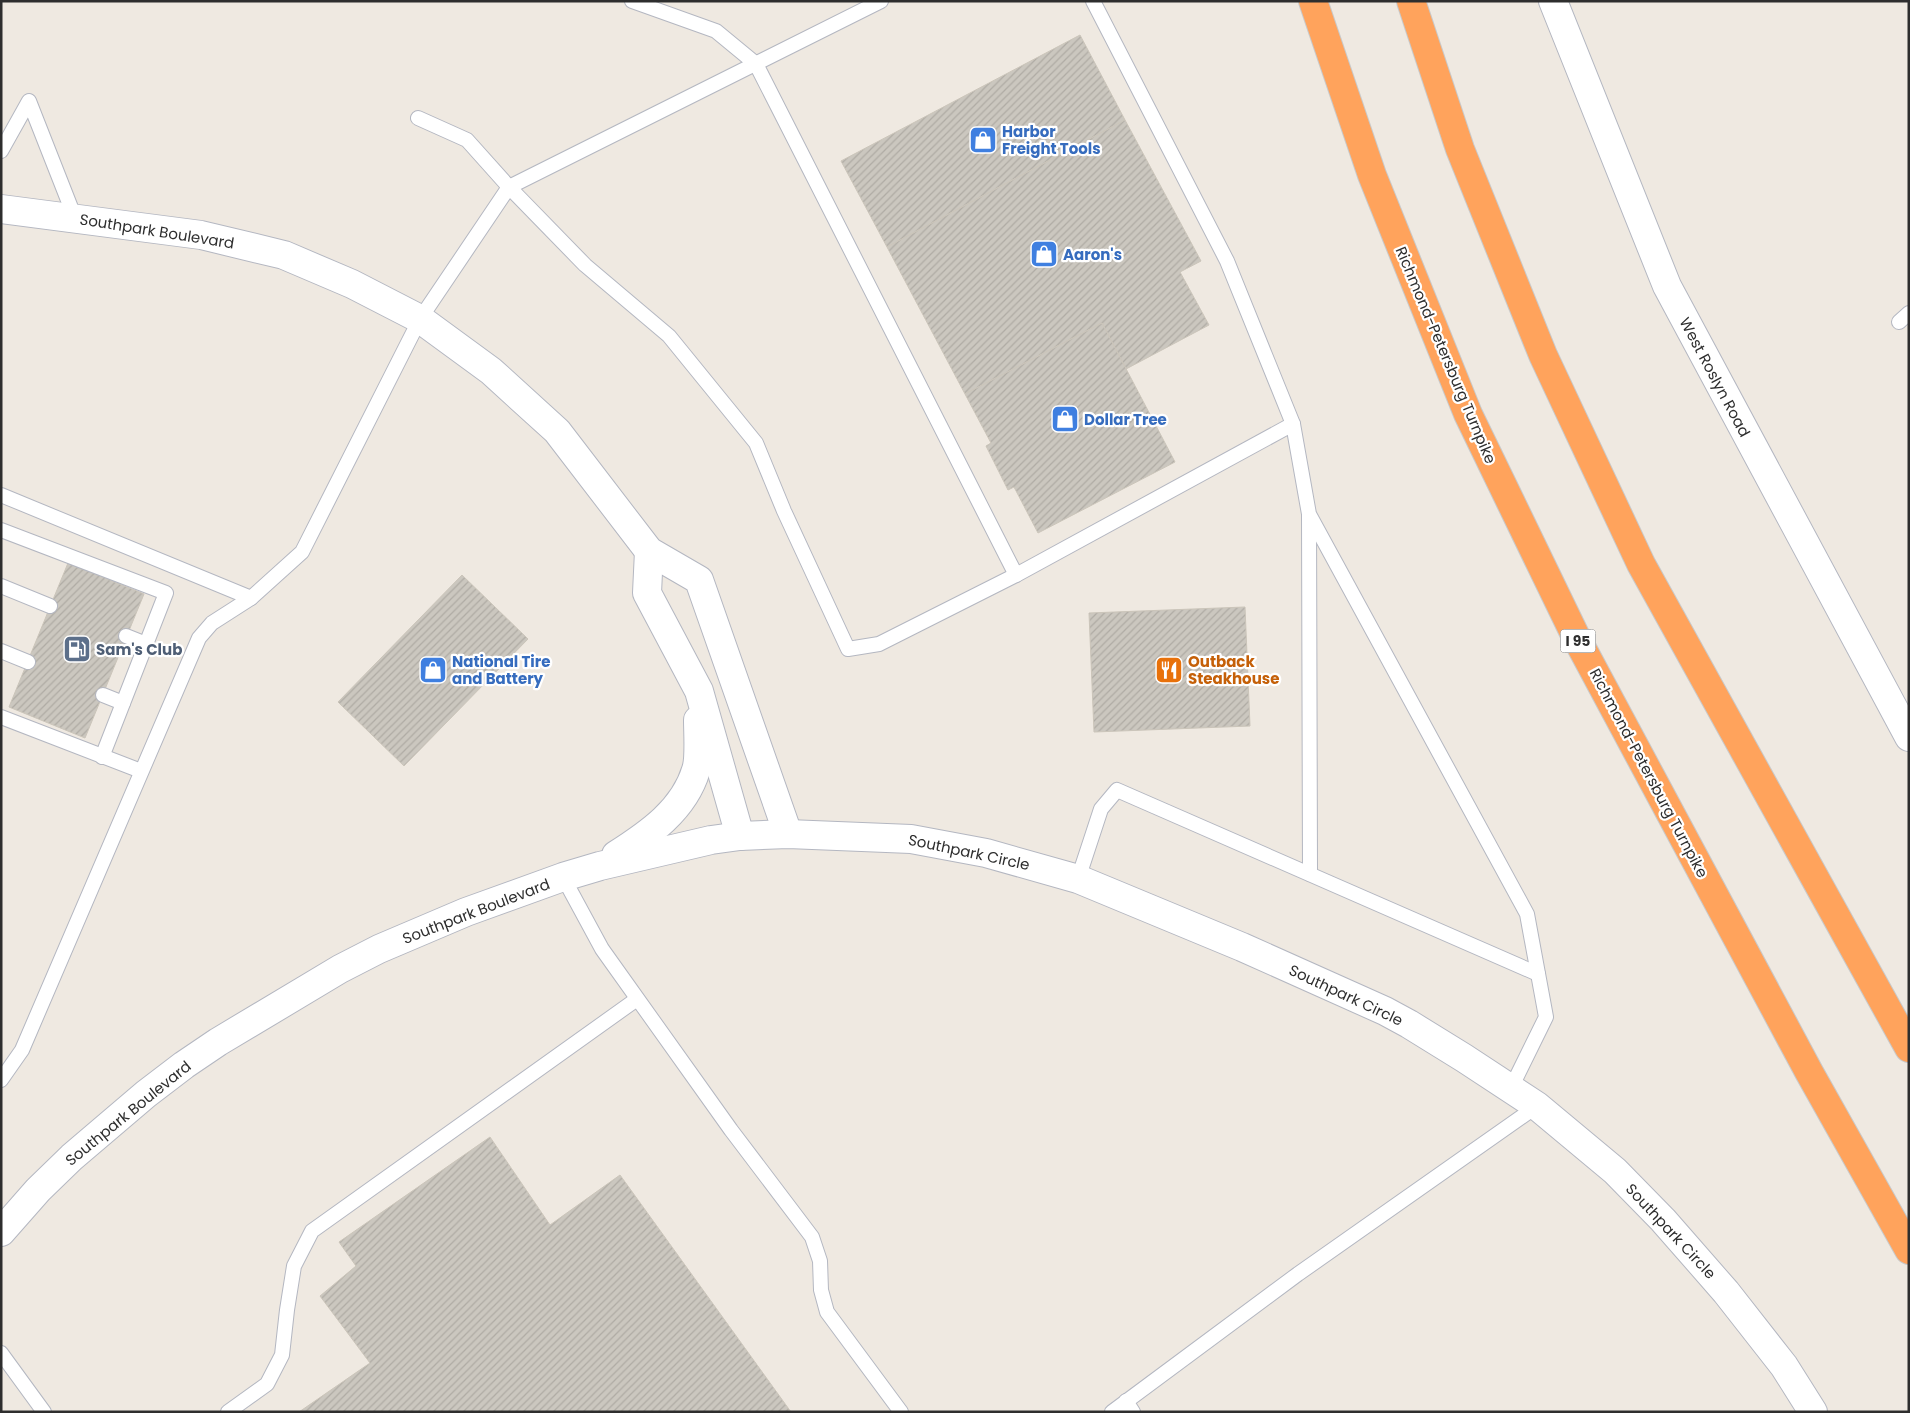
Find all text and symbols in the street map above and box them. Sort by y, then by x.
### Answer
place label: Harbor Freight Tools [1002,121,1101,159]
shop icon: Harbor Freight Tools [968,125,998,155]
street label: Southpark Boulevard [78,208,236,254]
shop icon: Aaron's [1029,239,1059,269]
street label: Richmond-Petersburg Turnpike [1391,243,1501,467]
place label: Aaron's [1063,244,1122,265]
street label: West Roslyn Road [1675,314,1755,440]
shop icon: Dollar Tree [1050,404,1080,434]
place label: Dollar Tree [1084,409,1167,430]
road number: I 95 [1560,630,1596,652]
fuel station icon: Sam's Club [62,634,92,664]
place label: Sam's Club [96,639,182,660]
place label: National Tire and Battery [452,651,550,689]
place label: Outback Steakhouse [1188,651,1279,689]
shop icon: National Tire and Battery [418,655,448,685]
restaurant icon: Outback Steakhouse [1154,655,1184,685]
street label: Richmond-Petersburg Turnpike [1585,665,1713,881]
street label: Southpark Circle [906,829,1032,875]
street label: Southpark Boulevard [399,873,553,949]
street label: Southpark Circle [1286,959,1406,1031]
street label: Southpark Boulevard [61,1056,195,1170]
street label: Southpark Circle [1621,1179,1721,1283]

